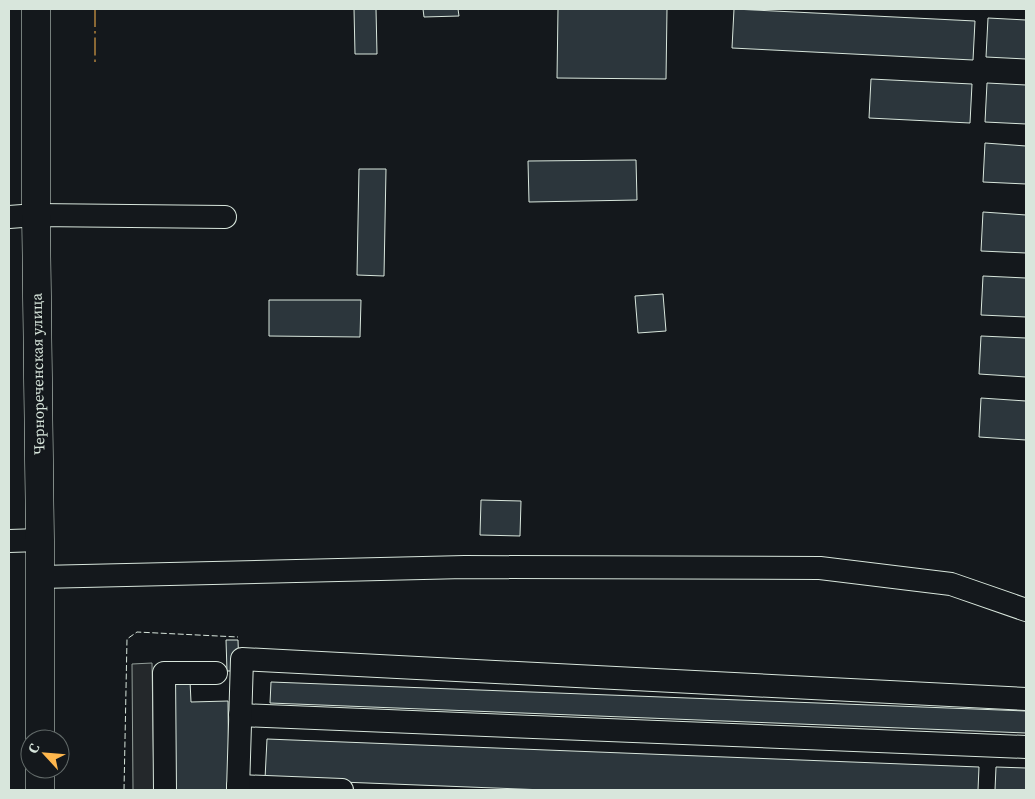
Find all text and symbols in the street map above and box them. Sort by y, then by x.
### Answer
street label: Чернореченская улица [26,292,49,455]
north arrow [20,729,70,779]
text: С [22,740,44,757]

